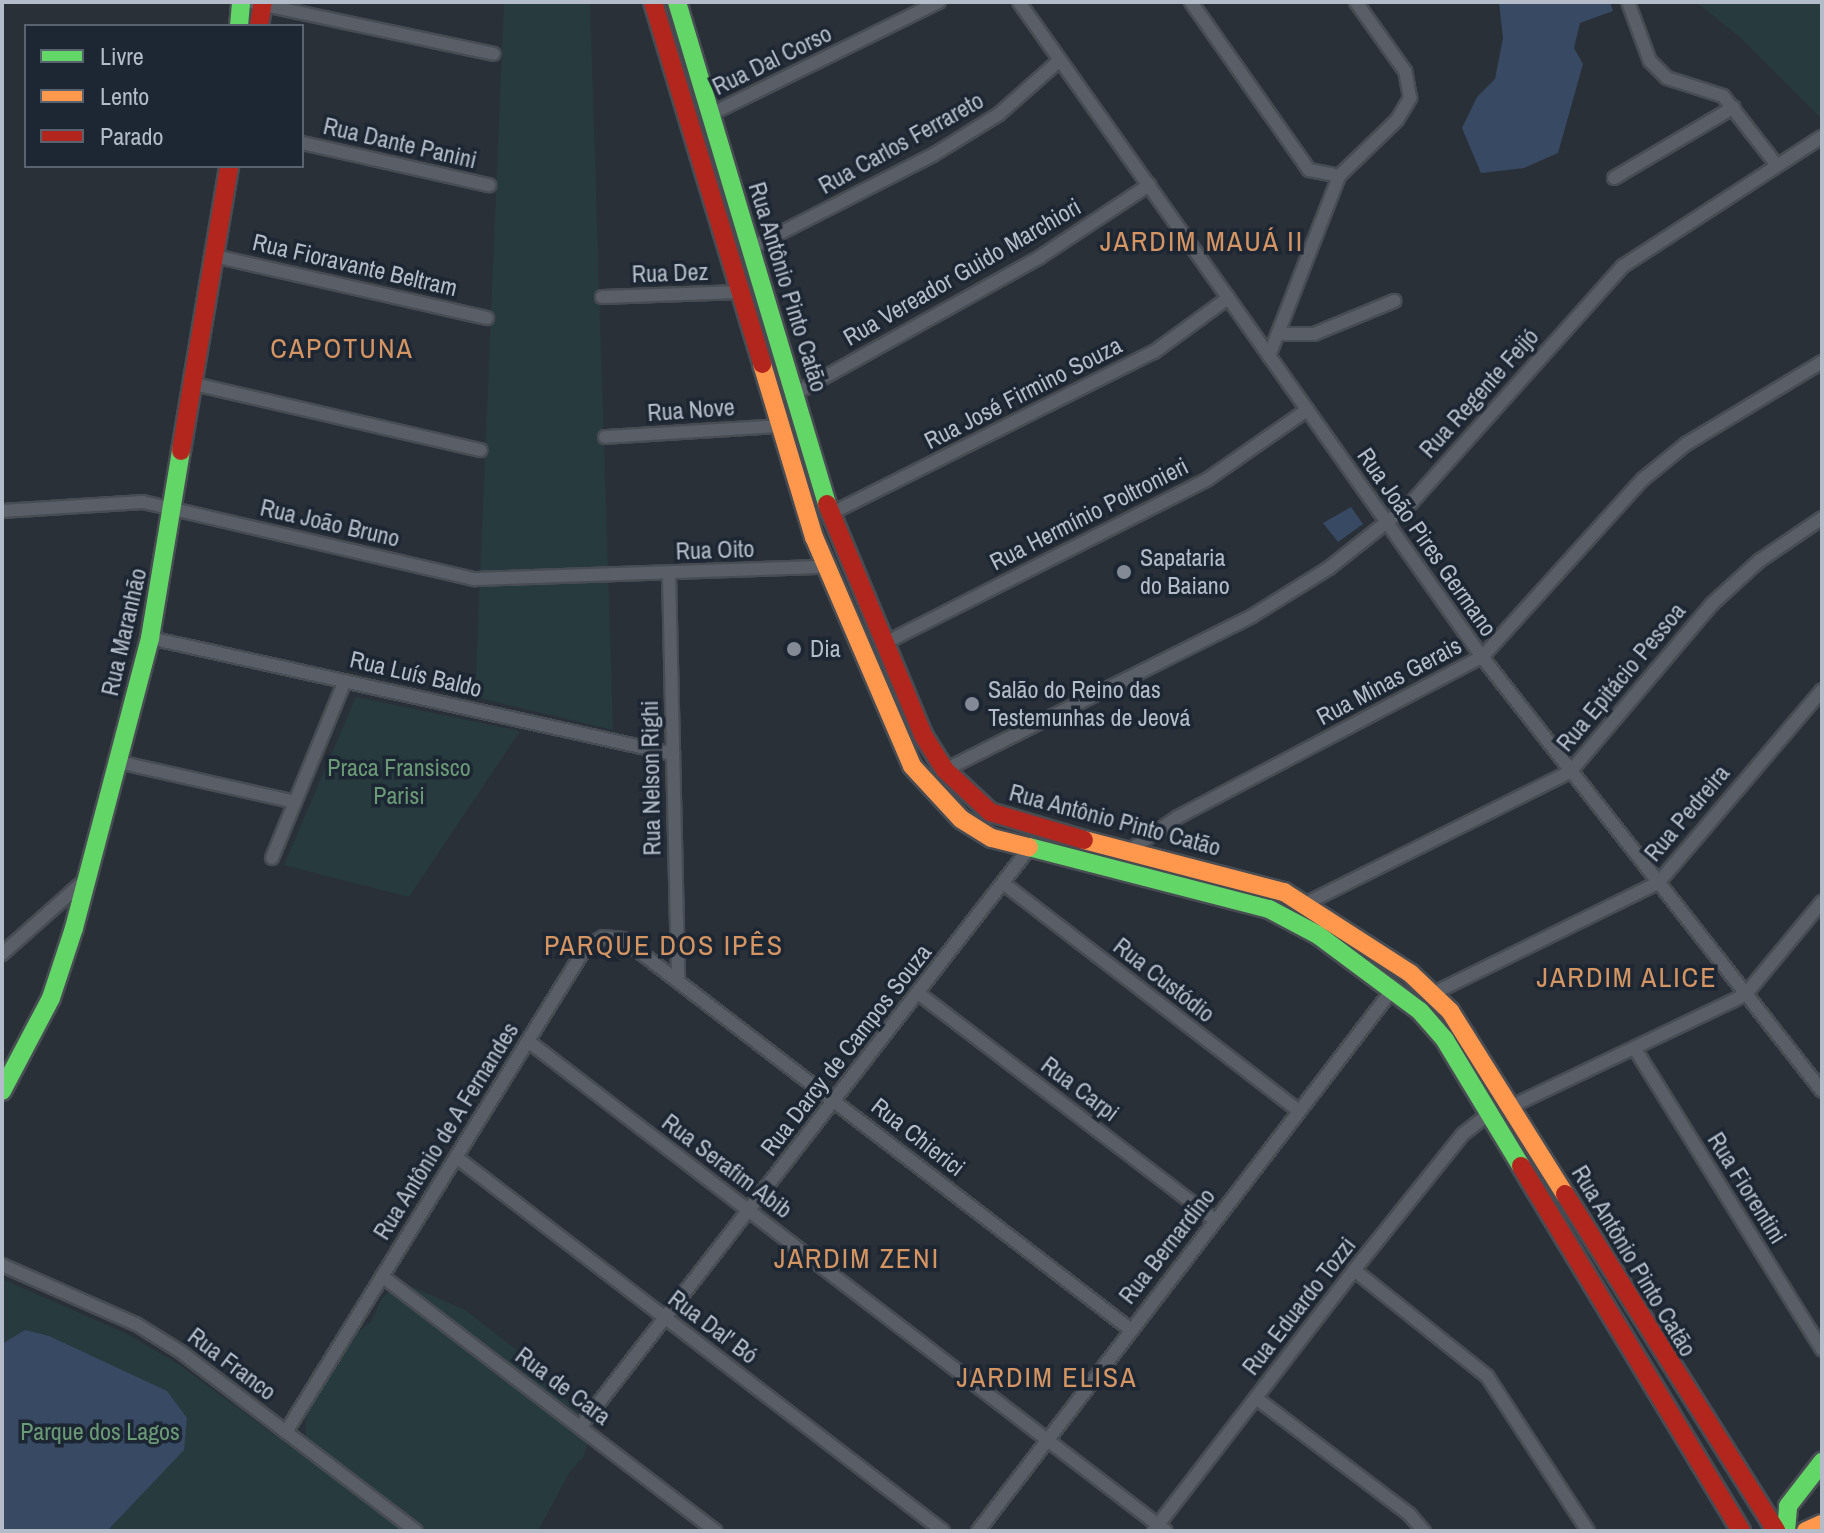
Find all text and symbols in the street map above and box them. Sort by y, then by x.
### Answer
street label: Rua Dal Corso [708,19,836,101]
legend [24,24,304,168]
text: Livre [100,40,144,72]
text: Lento [100,80,149,112]
street label: Rua Carlos Ferrareto [814,86,988,200]
street label: Rua Dante Panini [321,111,479,175]
text: Parado [100,120,163,152]
street label: Rua Antônio Pinto Catão [742,178,834,396]
street label: Rua Vereador Guido Marchiori [838,192,1086,352]
district label: JARDIM MAUÁ II [1099,224,1305,258]
street label: Rua Fioravante Beltram [250,227,460,303]
street label: Rua Dez [631,257,709,289]
street label: Rua Regente Feijó [1413,322,1545,464]
district label: CAPOTUNA [270,331,414,365]
street label: Rua José Firmino Souza [919,331,1127,455]
street label: Rua Nove [646,393,736,427]
street label: Rua João Pires Germano [1351,442,1503,642]
street label: Rua Hermínio Poltronieri [985,452,1193,576]
street label: Rua João Bruno [257,493,403,553]
street label: Rua Oito [675,534,755,566]
place label: Sapataria do Baiano [1140,544,1230,600]
marker: Sapataria do Baiano [1115,563,1133,581]
street label: Rua Maranhão [95,565,153,699]
street label: Rua Epitácio Pessoa [1551,597,1691,757]
street label: Rua Minas Gerais [1312,631,1466,731]
place label: Dia [810,635,841,663]
marker: Dia [785,640,803,658]
street label: Rua Luís Baldo [347,645,485,703]
place label: Salão do Reino das Testemunhas de Jeová [988,676,1190,732]
marker: Salão do Reino das Testemunhas de Jeová [963,695,981,713]
street label: Rua Nelson Righi [635,700,667,856]
park label: Praca Fransisco Parisi [327,754,471,810]
street label: Rua Pedreira [1638,759,1736,867]
street label: Rua Antônio Pinto Catão [1006,778,1224,862]
district label: PARQUE DOS IPÊS [544,928,784,962]
street label: Rua Custódio [1108,932,1220,1028]
street label: Rua Darcy de Campos Souza [755,939,937,1161]
district label: JARDIM ALICE [1536,960,1718,994]
street label: Rua Antônio de A Fernandes [366,1016,526,1246]
street label: Rua Carpi [1036,1051,1124,1127]
street label: Rua Chierici [866,1092,970,1182]
street label: Rua Serafim Abib [656,1107,798,1225]
street label: Rua Fiorentini [1701,1127,1793,1249]
street label: Rua Antônio Pinto Catão [1565,1160,1703,1362]
street label: Rua Bernardino [1113,1182,1221,1310]
street label: Rua Eduardo Tozzi [1236,1231,1362,1381]
district label: JARDIM ZENI [774,1241,940,1275]
street label: Rua Dal' Bó [663,1284,763,1370]
street label: Rua Franco [182,1322,282,1406]
street label: Rua de Cara [510,1341,616,1431]
district label: JARDIM ELISA [957,1360,1137,1394]
park label: Parque dos Lagos [20,1418,180,1446]

